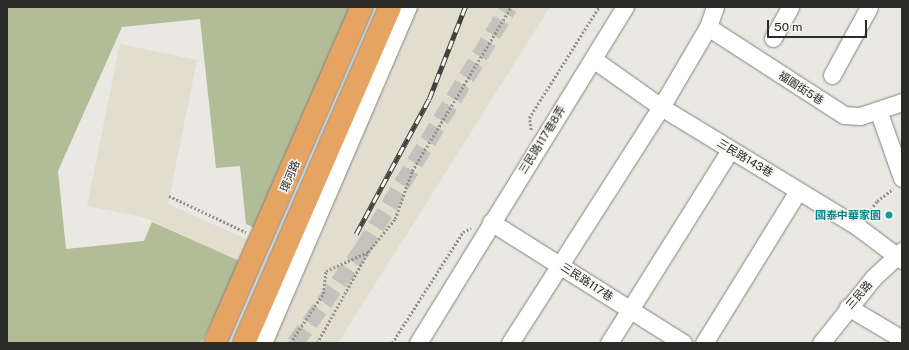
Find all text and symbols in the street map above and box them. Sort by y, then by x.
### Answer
scale bar [769,12,869,38]
text: 50 m [774,20,802,34]
street label: 福園街5巷 [776,69,826,107]
street label: 三民路117巷8弄 [516,104,568,176]
street label: 三民路143巷 [715,136,775,180]
street label: 環河路 [277,158,303,194]
place label: 國泰中華家園 [815,208,881,222]
marker: 國泰中華家園 [884,210,894,220]
street label: 三民路117巷 [558,260,616,304]
street label: 三民路 [843,278,875,312]

